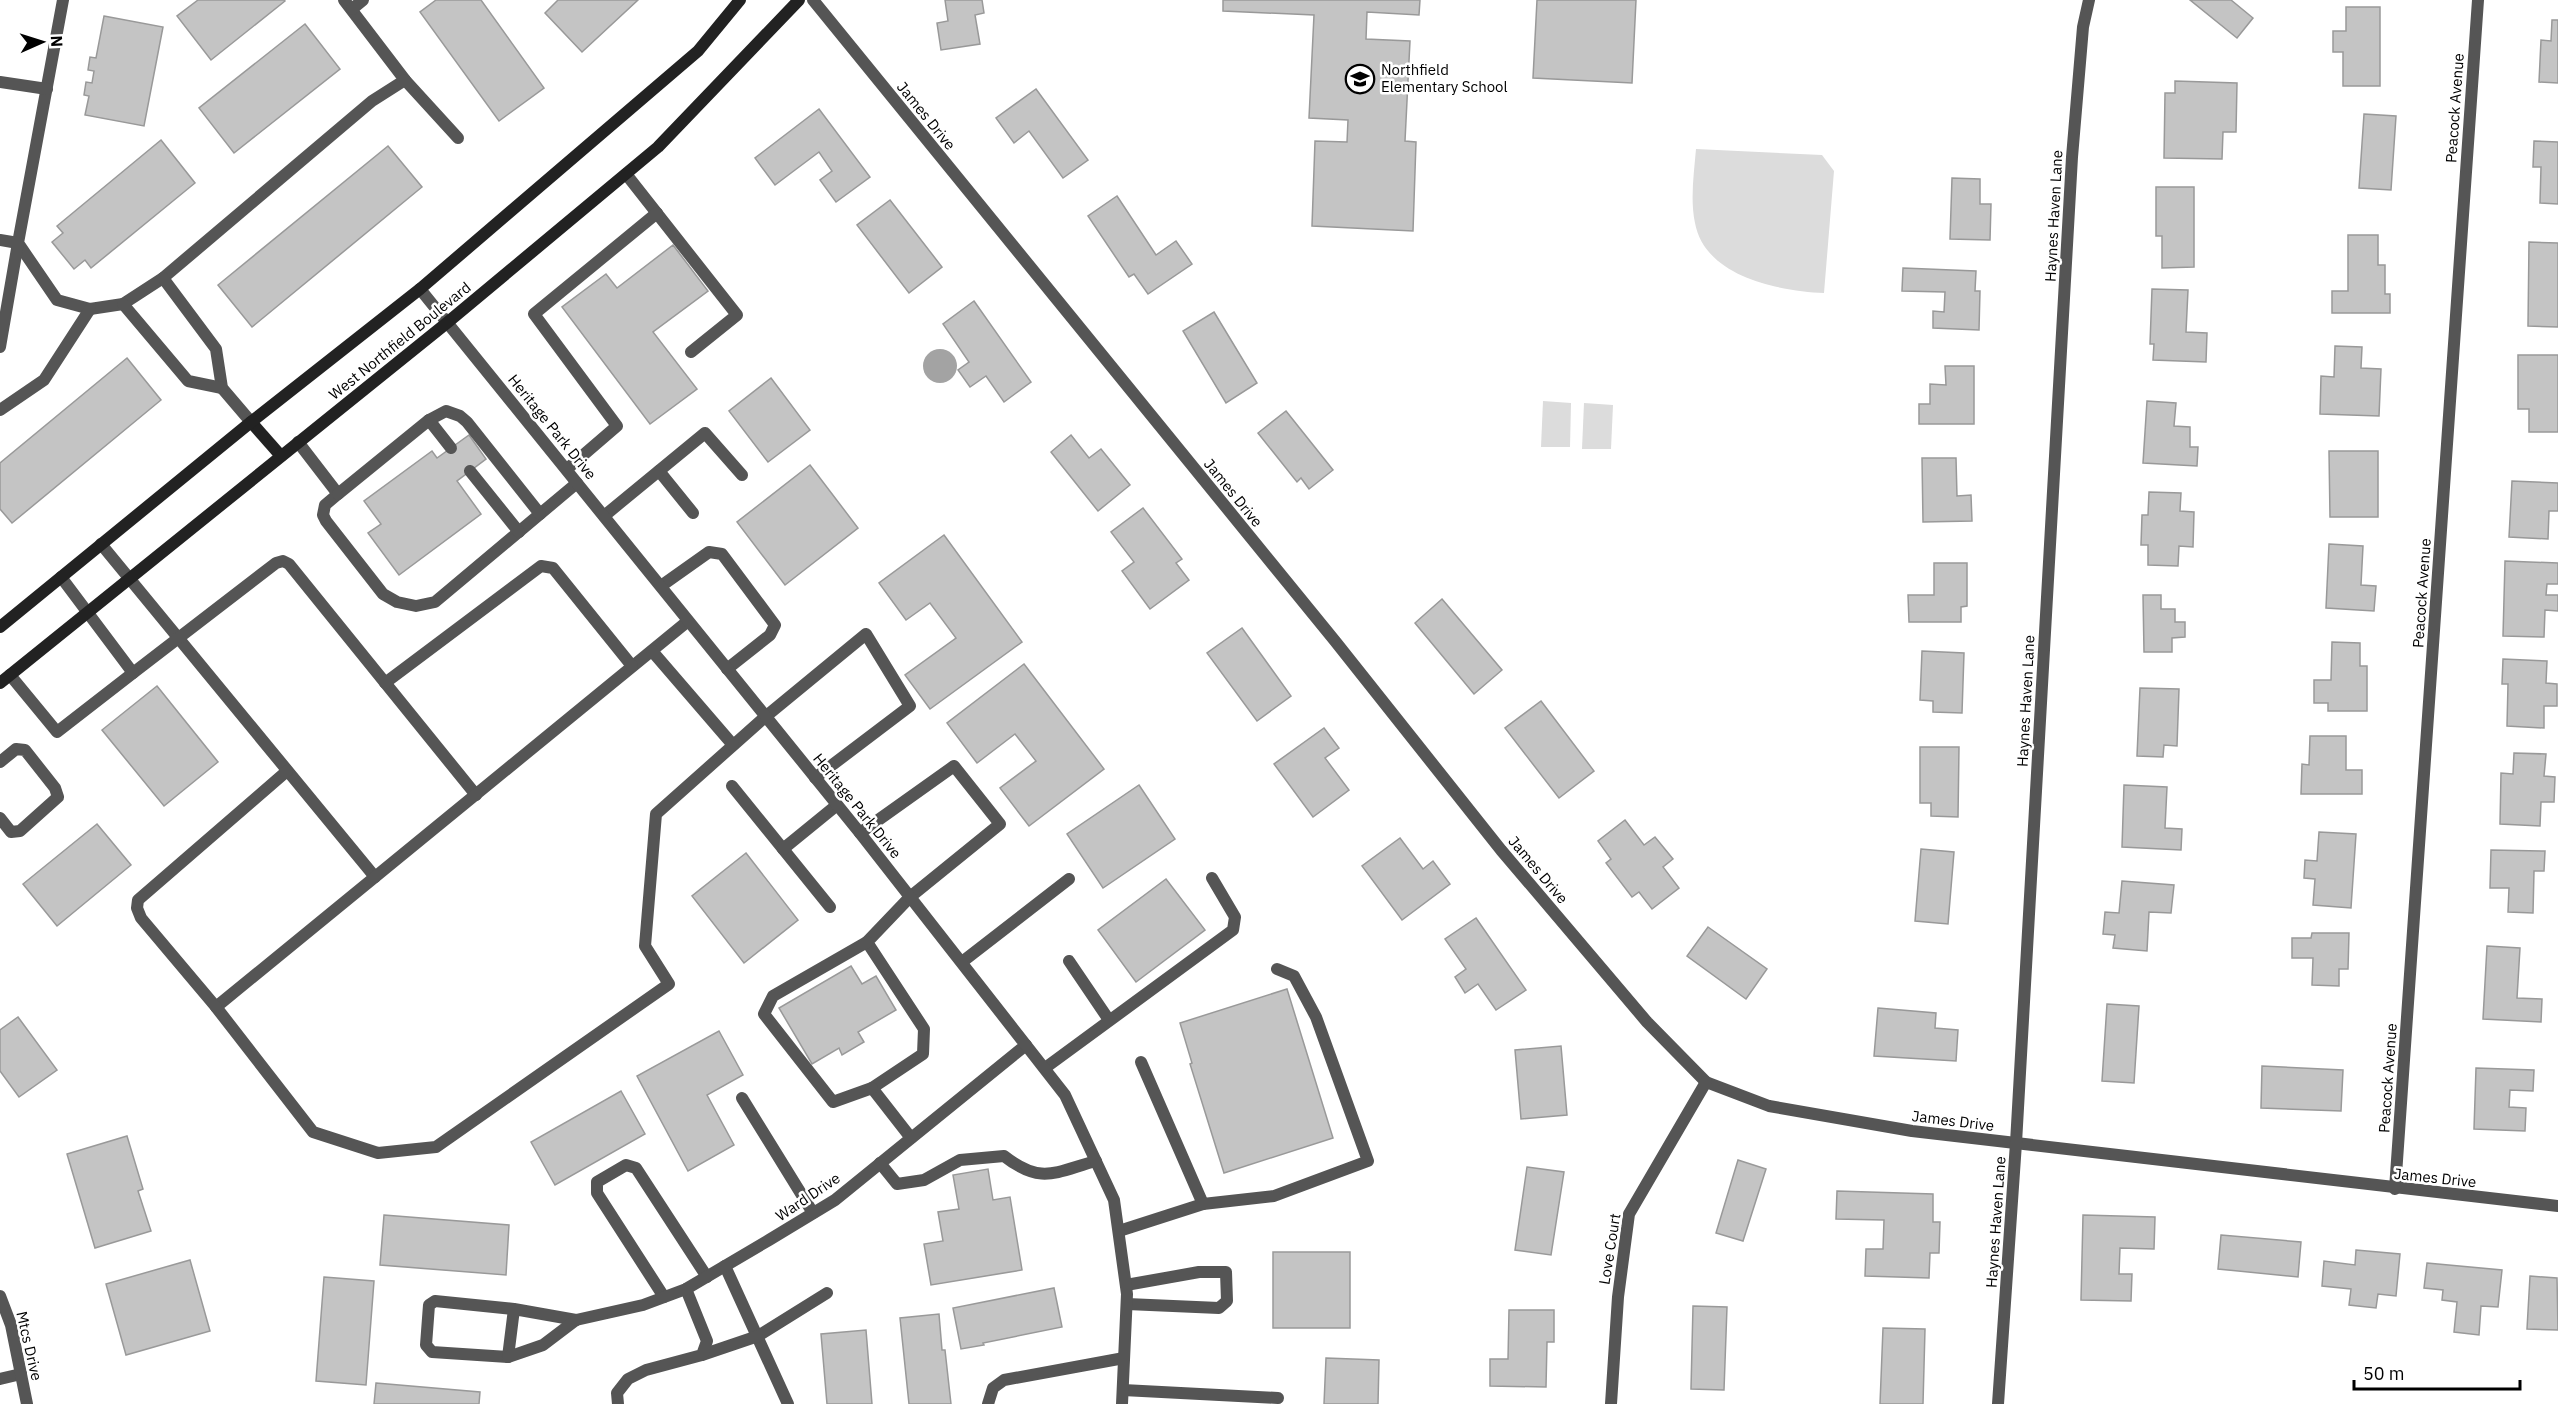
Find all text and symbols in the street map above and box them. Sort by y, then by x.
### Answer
north arrow [12,12,72,72]
text: N [47,35,67,48]
street label: Peacock Avenue [2441,52,2468,163]
place label: Northfield Elementary School [1381,60,1508,96]
school or university icon: Northfield Elementary School [1344,63,1376,95]
street label: James Drive [893,78,960,154]
street label: Haynes Haven Lane [2041,150,2066,282]
street label: West Northfield Boulevard [325,278,474,404]
street label: Heritage Park Drive [504,370,601,483]
street label: James Drive [1200,455,1267,531]
street label: Peacock Avenue [2408,537,2435,648]
street label: Haynes Haven Lane [2013,635,2038,767]
street label: Heritage Park Drive [809,749,906,862]
street label: James Drive [1505,832,1572,907]
street label: Peacock Avenue [2374,1022,2401,1133]
street label: James Drive [1911,1106,1995,1135]
street label: Haynes Haven Lane [1981,1155,2010,1288]
street label: James Drive [2393,1164,2477,1191]
street label: Ward Drive [772,1168,844,1225]
street label: Love Court [1595,1212,1625,1286]
street label: Mtcs Drive [12,1309,47,1382]
scale bar [2354,1353,2520,1391]
text: 50 m [2363,1362,2405,1385]

